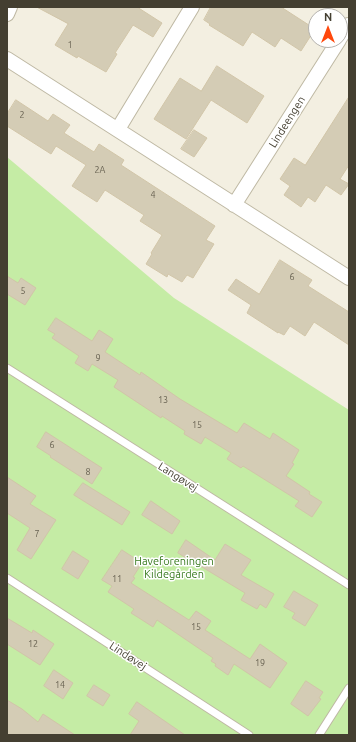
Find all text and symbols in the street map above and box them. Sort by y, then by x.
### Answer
north arrow [308,8,348,48]
text: N [324,11,332,23]
house number: 1 [67,40,73,50]
street label: Lindeengen [266,94,308,150]
house number: 2 [19,110,25,120]
house number: 2A [95,165,105,175]
house number: 4 [150,190,156,200]
house number: 6 [289,272,295,282]
house number: 5 [20,286,26,296]
house number: 9 [95,353,101,363]
house number: 13 [158,395,168,405]
house number: 15 [192,420,202,430]
house number: 6 [49,440,55,450]
street label: Langøvej [156,460,200,494]
house number: 8 [85,467,91,477]
house number: 7 [34,529,40,539]
park label: Haveforeningen Kildegården [134,554,214,580]
house number: 11 [112,574,122,584]
house number: 15 [191,622,201,632]
house number: 12 [28,639,38,649]
street label: Lindøvej [107,639,149,673]
house number: 19 [255,658,265,668]
house number: 14 [55,680,65,690]

